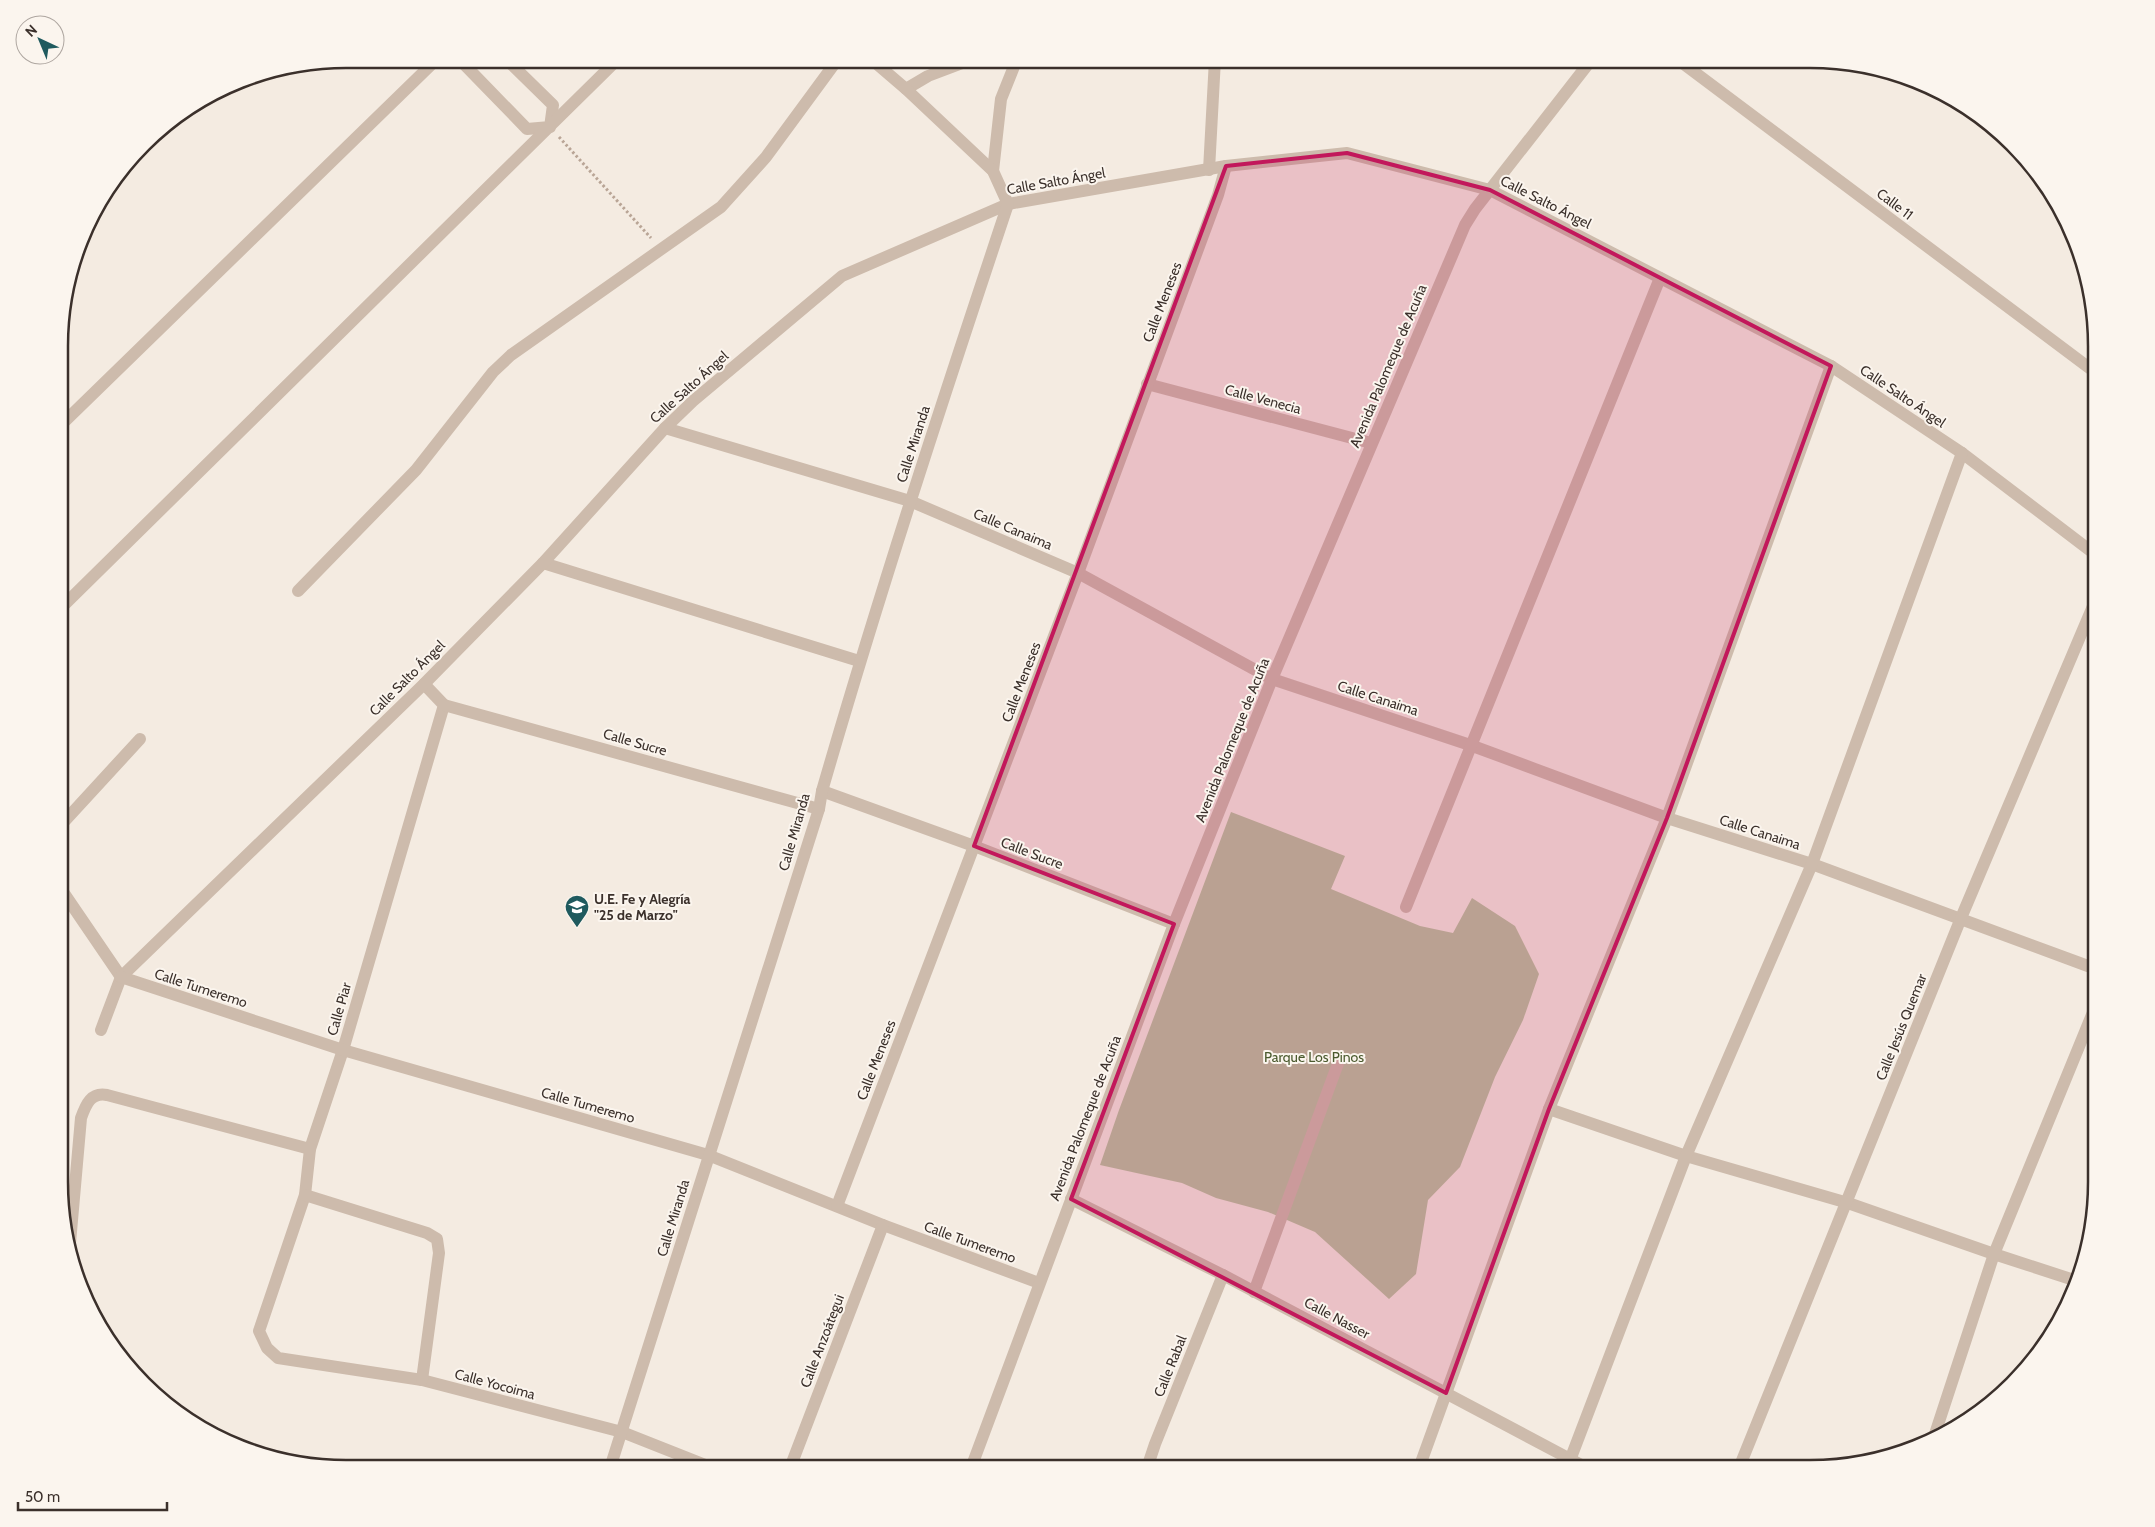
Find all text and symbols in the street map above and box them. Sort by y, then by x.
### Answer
north arrow [15,15,65,65]
text: N [21,21,41,41]
street label: Calle Salto Ángel [1005,163,1107,199]
street label: Calle Salto Ángel [1497,171,1595,233]
street label: Calle 11 [1873,184,1917,224]
street label: Calle Meneses [1138,259,1186,345]
street label: Avenida Palomeque de Acuña [1345,281,1431,450]
street label: Calle Salto Ángel [646,346,733,427]
street label: Calle Salto Ángel [1857,361,1950,432]
street label: Calle Venecia [1223,380,1303,418]
street label: Calle Miranda [892,403,934,485]
street label: Calle Canaima [971,504,1055,554]
street label: Calle Salto Ángel [365,636,449,720]
street label: Calle Meneses [997,639,1045,725]
street label: Avenida Palomeque de Acuña [1191,655,1273,825]
street label: Calle Canaima [1335,676,1421,720]
street label: Calle Sucre [601,724,669,760]
street label: Calle Miranda [774,791,814,873]
street label: Calle Canaima [1717,810,1803,854]
street label: Calle Sucre [998,833,1066,873]
place label: U.E. Fe y Alegría "25 de Marzo" [594,890,691,924]
school or university icon: U.E. Fe y Alegría "25 de Marzo" [564,894,590,928]
street label: Calle Tumeremo [152,965,250,1012]
street label: Calle Jesús Quemar [1871,971,1931,1083]
street label: Calle Piar [323,980,355,1038]
street label: Calle Meneses [852,1017,900,1103]
street label: Avenida Palomeque de Acuña [1045,1033,1125,1203]
park label: Parque Los Pinos [1264,1048,1364,1066]
street label: Calle Tumeremo [539,1083,637,1127]
street label: Calle Miranda [653,1177,693,1259]
street label: Calle Tumeremo [922,1217,1019,1267]
street label: Calle Anzoátegui [796,1292,848,1390]
street label: Calle Nasser [1301,1293,1373,1343]
street label: Calle Rabal [1149,1332,1191,1400]
street label: Calle Yocoima [453,1365,537,1403]
scale bar [18,1480,166,1512]
text: 50 m [25,1488,60,1506]

